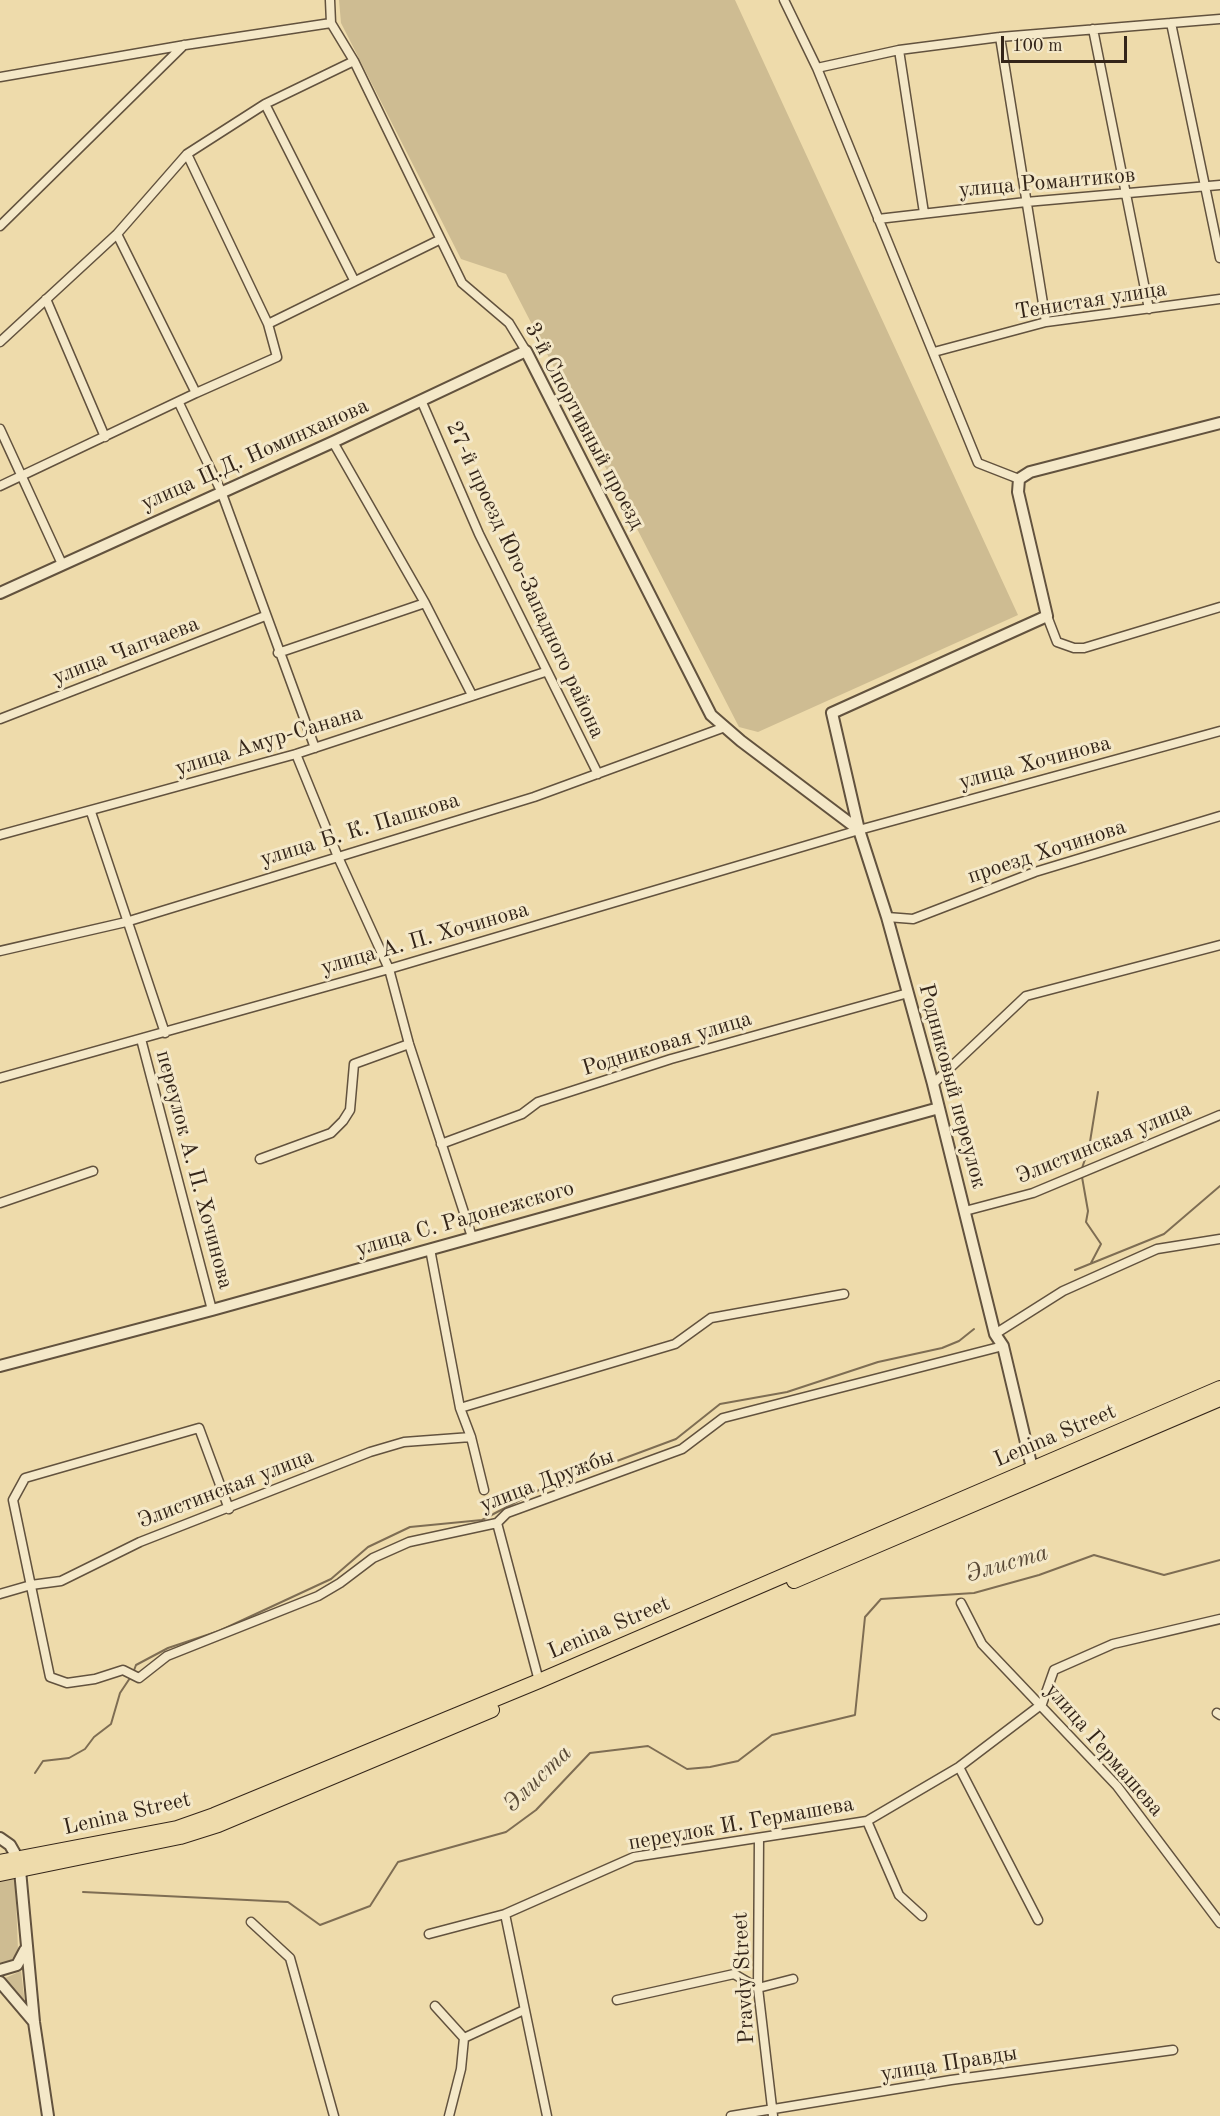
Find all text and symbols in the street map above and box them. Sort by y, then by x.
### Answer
scale bar [1004,24,1130,62]
text: 100 m [1012,37,1063,55]
street label: улица Романтиков [957,162,1137,204]
street label: Тенистая улица [1013,276,1169,326]
street label: 3-й Спортивный проезд [518,318,650,534]
street label: улица Ц.Д. Номинханова [137,393,373,517]
street label: 27-й проезд Юго-Западного района [440,417,610,743]
street label: улица Чапчаева [49,611,203,691]
street label: улица Амур-Санана [172,700,366,782]
street label: улица Хочинова [956,730,1114,796]
street label: улица Б. К. Пашкова [257,787,463,873]
street label: проезд Хочинова [964,814,1130,890]
street label: улица А. П. Хочинова [318,897,532,981]
street label: Родниковый переулок [912,981,992,1191]
street label: Родниковая улица [579,1006,755,1082]
street label: переулок А. П. Хочинова [149,1048,239,1292]
street label: Элистинская улица [1013,1096,1195,1190]
street label: улица С. Радонежского [353,1175,577,1263]
street label: Lenina Street [990,1398,1120,1474]
street label: Элистинская улица [134,1443,318,1535]
street label: улица Дружбы [476,1443,618,1519]
water label: Элиста [962,1539,1052,1589]
street label: Lenina Street [544,1590,674,1666]
street label: улица Гермашева [1039,1678,1169,1822]
water label: Элиста [498,1739,578,1819]
street label: Lenina Street [61,1787,193,1841]
street label: переулок И. Гермашева [626,1791,856,1857]
street label: Pravdy Street [727,1911,761,2045]
street label: улица Правды [879,2040,1019,2088]

